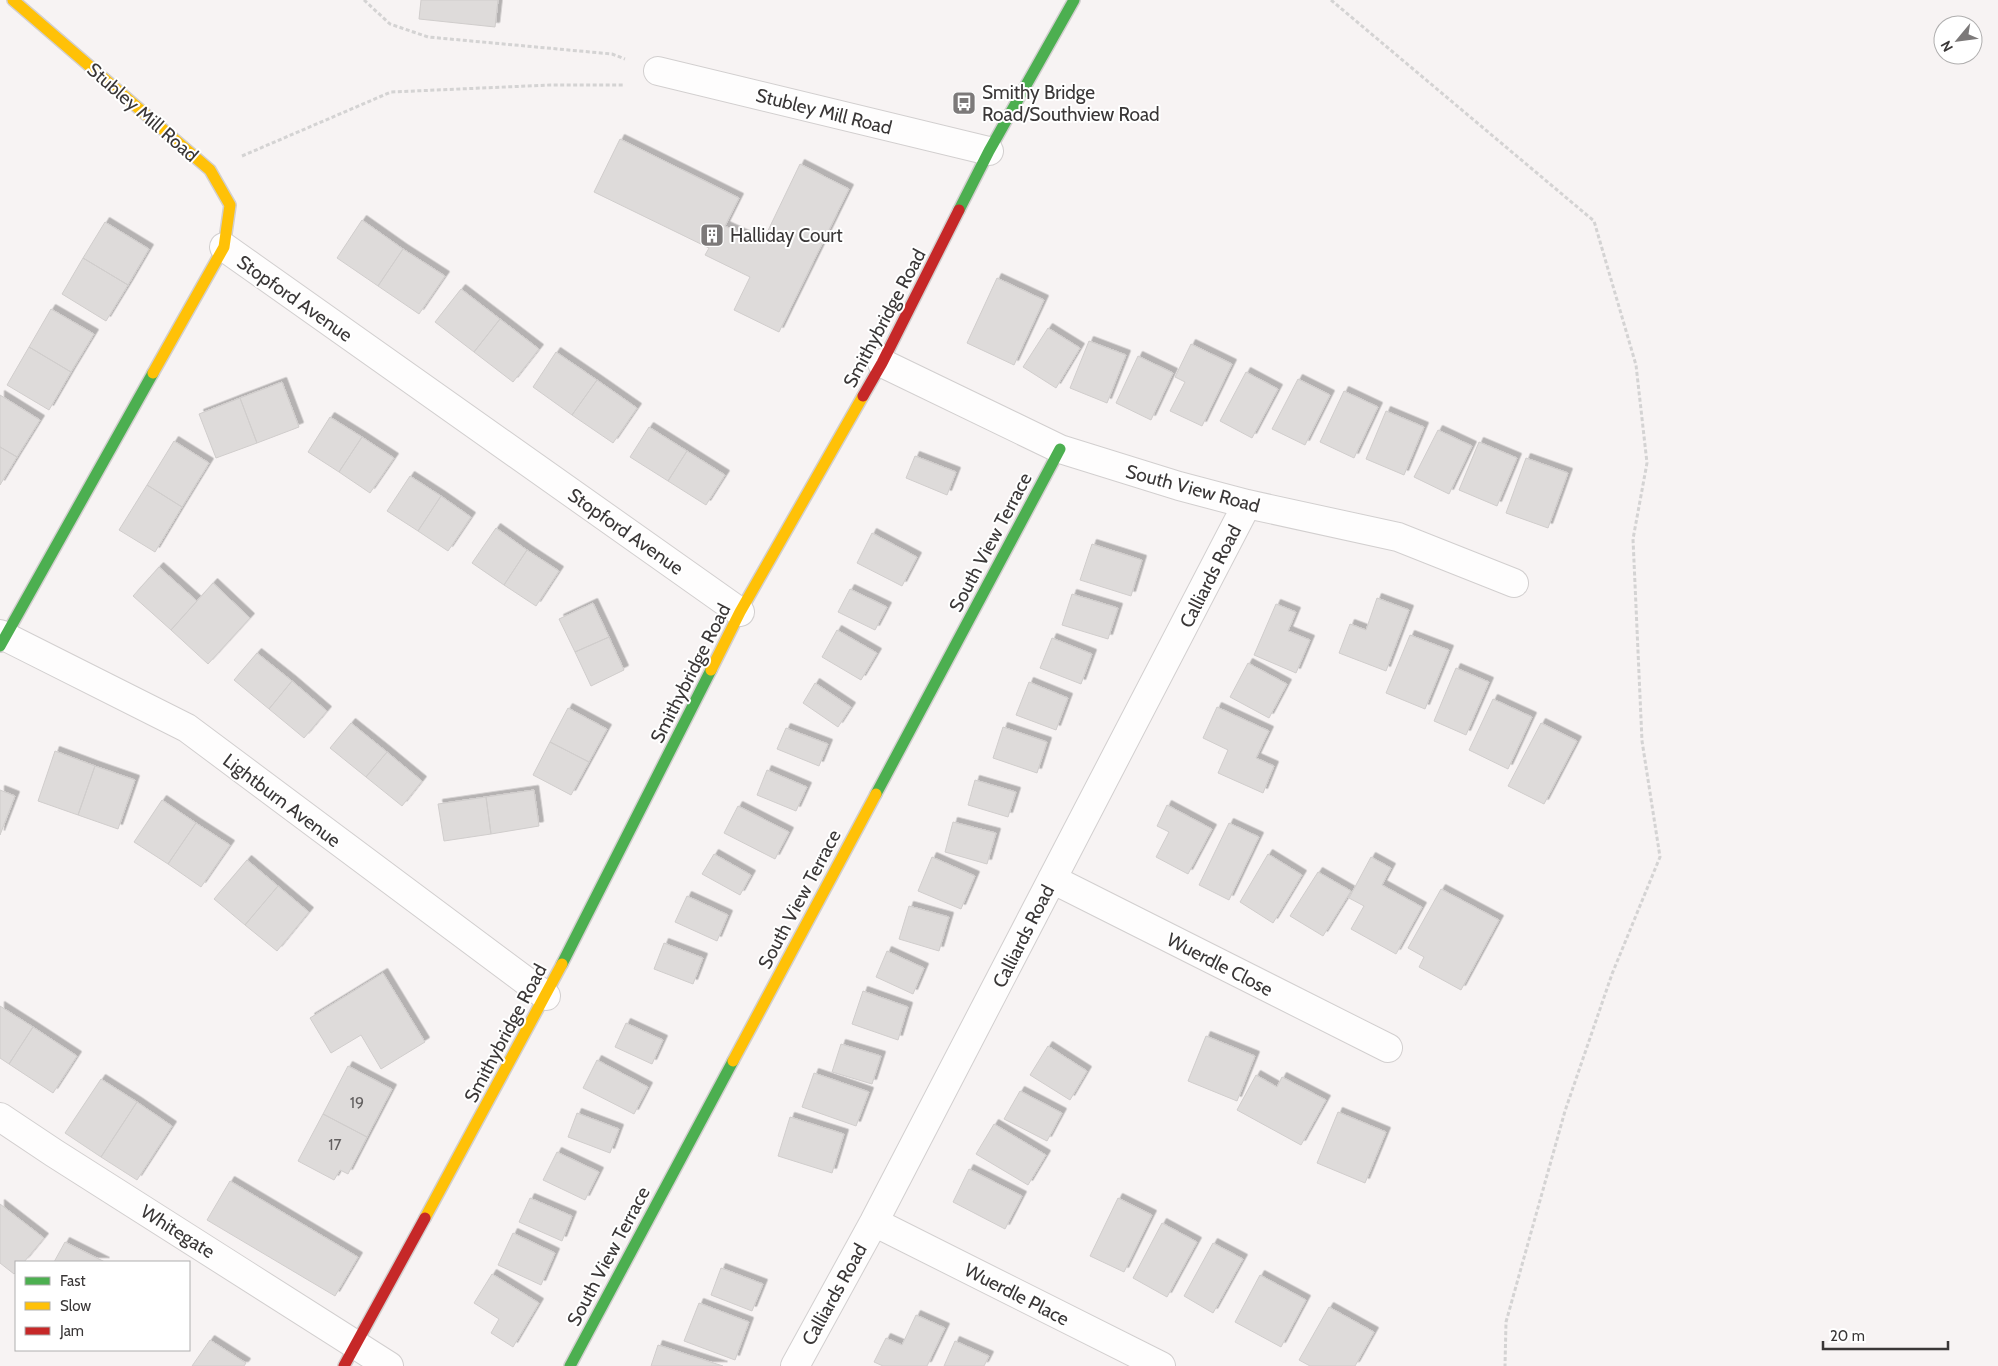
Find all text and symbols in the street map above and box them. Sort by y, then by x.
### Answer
north arrow [1933,15,1983,65]
text: N [1936,38,1957,55]
street label: Stubley Mill Road [83,58,203,167]
place label: Smithy Bridge Road/Southview Road [982,81,1160,126]
street label: Stubley Mill Road [754,83,894,139]
bus stop icon: Smithy Bridge Road/Southview Road [951,90,977,116]
building icon: Halliday Court [699,222,725,248]
place label: Halliday Court [730,224,843,247]
street label: Smithybridge Road [838,245,931,391]
street label: Stopford Avenue [233,250,357,347]
street label: South View Road [1123,460,1262,517]
street label: South View Terrace [944,468,1037,616]
street label: Stopford Avenue [564,483,688,580]
street label: Calliards Road [1175,521,1246,632]
street label: Smithybridge Road [645,600,736,747]
street label: Lightburn Avenue [218,749,345,852]
street label: South View Terrace [753,825,846,973]
street label: Calliards Road [988,881,1059,992]
street label: Wuerdle Close [1163,928,1277,1001]
street label: Smithybridge Road [459,960,552,1106]
house number: 19 [350,1093,364,1112]
house number: 17 [328,1135,342,1154]
street label: South View Terrace [562,1182,655,1330]
street label: Whitegate [137,1200,219,1263]
street label: Calliards Road [797,1239,872,1349]
street label: Wuerdle Place [961,1258,1073,1331]
legend [15,1261,190,1351]
text: Fast [60,1272,85,1290]
text: Slow [60,1297,91,1315]
scale bar [1823,1318,1948,1350]
text: Jam [59,1322,84,1340]
text: 20 m [1830,1327,1865,1345]

